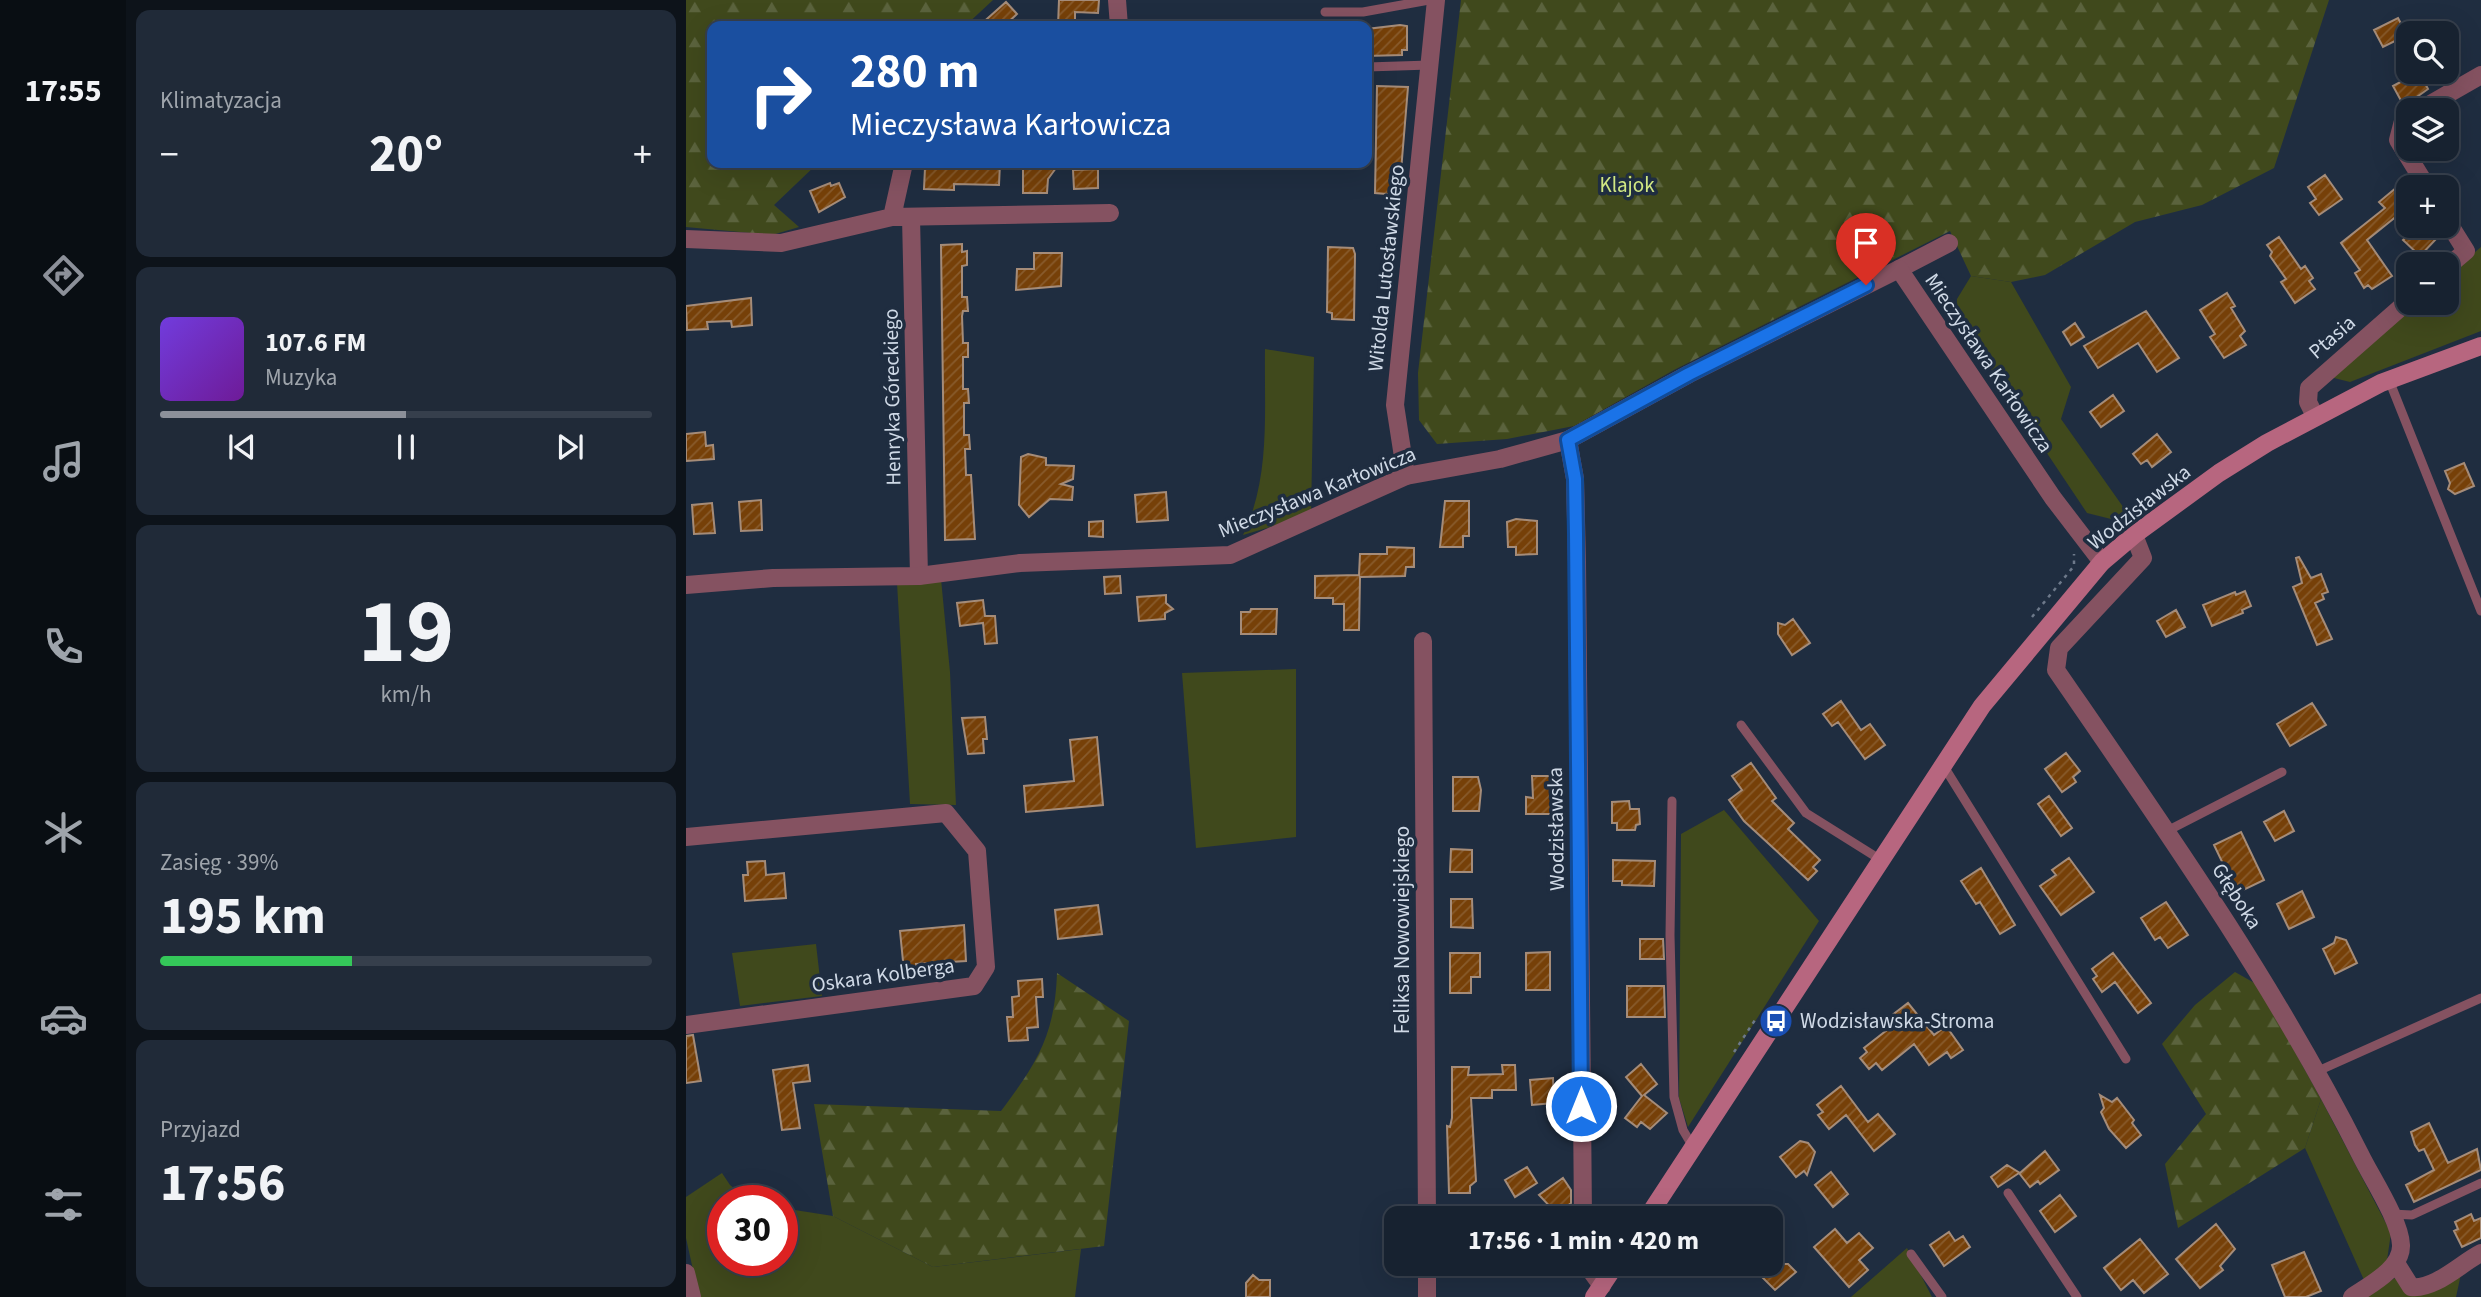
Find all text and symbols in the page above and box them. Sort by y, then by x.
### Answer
map controls [2396,21,2459,315]
button: search [2396,21,2459,84]
text: 280 m [850,37,979,107]
icon: right [735,49,826,140]
text: 17:55 [24,68,102,114]
text: Klimatyzacja [160,84,282,117]
button: layers [2396,98,2459,161]
text: Mieczysława Karłowicza [850,102,1171,148]
text: 20° [369,118,443,192]
text: − [160,128,179,182]
text: + [633,128,652,182]
street label: Witolda Lutosławskiego [1360,163,1412,373]
park label: Klajok [1599,170,1655,200]
button: + [2396,175,2459,238]
pin [1836,213,1896,285]
icon: arrive [1847,224,1885,262]
icon: directions [39,251,88,300]
button: − [2396,252,2459,315]
street label: Mieczysława Karłowicza [1918,267,2060,459]
street label: Henryka Góreckiego [875,308,909,486]
street label: Ptasia [2302,308,2362,366]
text: 107.6 FM [265,324,366,361]
text: Muzyka [265,361,337,394]
icon: previous [223,428,261,466]
icon: pause [387,428,425,466]
icon: next [551,428,589,466]
icon: music [39,437,88,486]
street label: Mieczysława Karłowicza [1214,439,1420,545]
street label: Wodzisławska [2081,457,2197,557]
text: 19 [358,568,454,697]
icon: phone [39,622,88,671]
text: km/h [380,678,432,711]
street label: Wodzisławska [1540,767,1572,891]
icon: climate [39,808,88,857]
street label: Feliksa Nowowiejskiego [1387,826,1417,1034]
text: Zasięg · 39% [160,846,278,879]
street label: Głęboka [2204,857,2270,935]
text: 195 km [160,880,326,954]
street label: Oskara Kolberga [810,950,956,1000]
icon: car [39,994,88,1043]
bus stop icon: Wodzisławska-Stroma [1757,1002,1795,1040]
place label: Wodzisławska-Stroma [1800,1006,1994,1036]
position arrow [1544,1069,1618,1143]
text: Przyjazd [160,1113,241,1146]
text: 17:56 [160,1147,285,1221]
icon: filters [39,1180,88,1229]
speed limit sign: 30 [707,1185,798,1276]
text: 17:56 · 1 min · 420 m [1468,1222,1699,1259]

